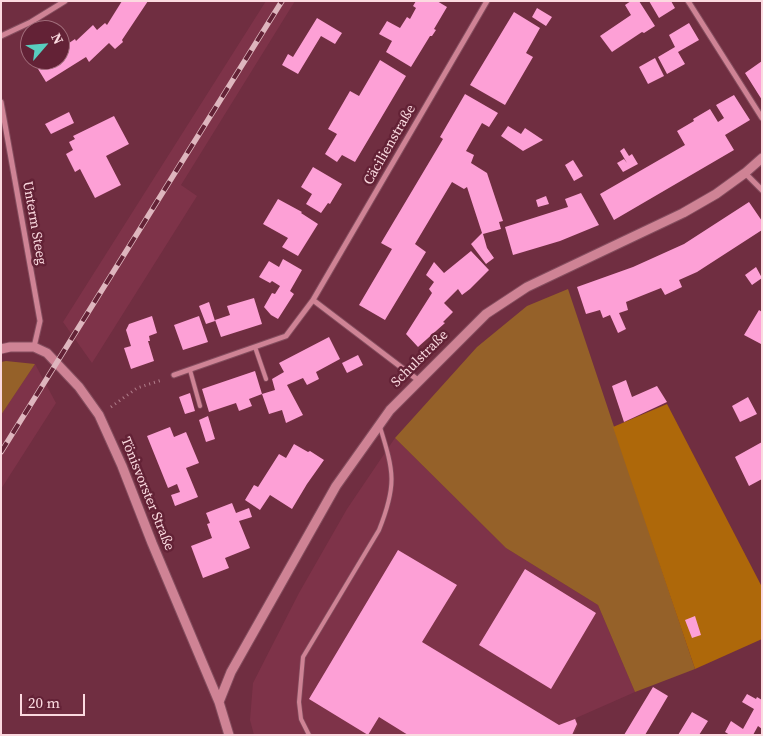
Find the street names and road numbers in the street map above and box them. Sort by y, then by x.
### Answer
street label: Cäcilienstraße [360,102,420,188]
street label: Unterm Steeg [18,180,50,266]
street label: Schulstraße [388,327,452,391]
street label: Tönisvorster Straße [117,435,177,553]

